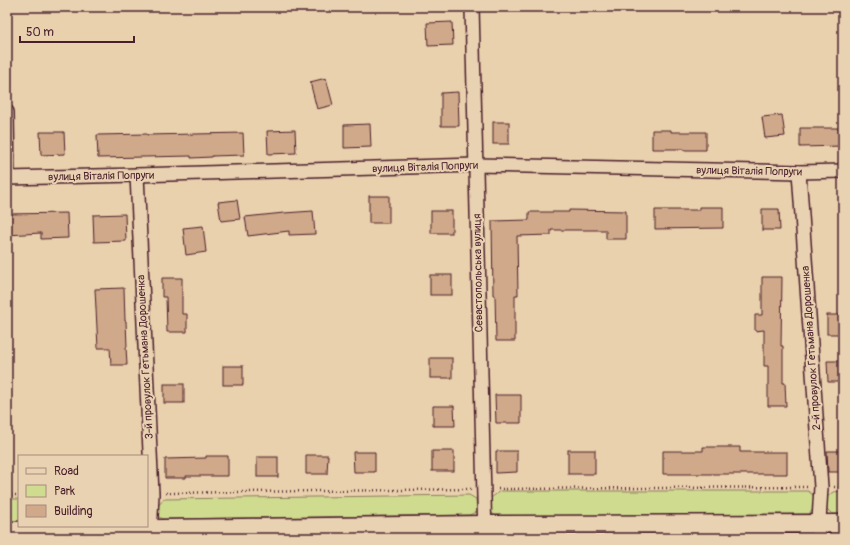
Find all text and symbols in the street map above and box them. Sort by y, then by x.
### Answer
scale bar [20,18,134,44]
text: 50 m [26,25,54,40]
street label: вулиця Віталія Попруги [372,159,478,175]
street label: вулиця Віталія Попруги [696,164,802,178]
street label: вулиця Віталія Попруги [48,169,154,183]
street label: Севастопольська вулиця [470,214,486,332]
street label: 2-й провулок Гетьмана Дорошенка [799,265,823,431]
street label: 3-й провулок Гетьмана Дорошенка [134,274,156,440]
legend [18,455,148,527]
text: Road [54,464,79,479]
text: Park [54,484,75,499]
text: Building [54,504,93,519]

